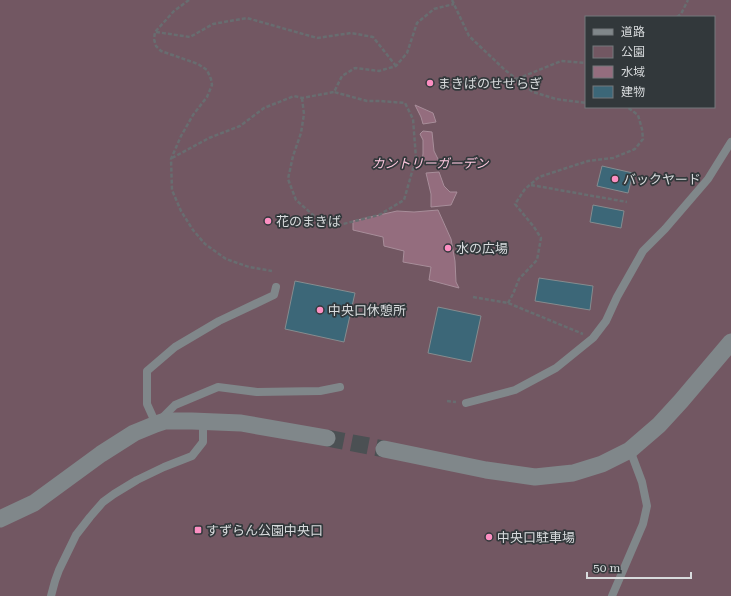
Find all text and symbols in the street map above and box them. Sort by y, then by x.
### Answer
legend [585,16,715,108]
text: 道路 [621,25,645,39]
text: 公園 [621,45,645,59]
text: 水域 [621,65,645,79]
place label: まきばのせせらぎ [438,76,542,91]
marker: まきばのせせらぎ [425,78,435,88]
text: 建物 [621,85,645,99]
park label: カントリーガーデン [371,156,489,171]
place label: バックヤード [623,172,701,187]
marker: バックヤード [610,174,620,184]
place label: 花のまきば [276,214,341,229]
marker: 花のまきば [263,216,273,226]
place label: 水の広場 [456,241,508,256]
marker: 水の広場 [443,243,453,253]
place label: 中央口休憩所 [328,303,406,318]
marker: 中央口休憩所 [315,305,325,315]
place label: すずらん公園中央口 [206,523,323,538]
marker: すずらん公園中央口 [193,525,203,535]
place label: 中央口駐車場 [497,530,575,545]
marker: 中央口駐車場 [484,532,494,542]
scale bar [587,554,691,580]
text: 50 m [593,561,620,575]

